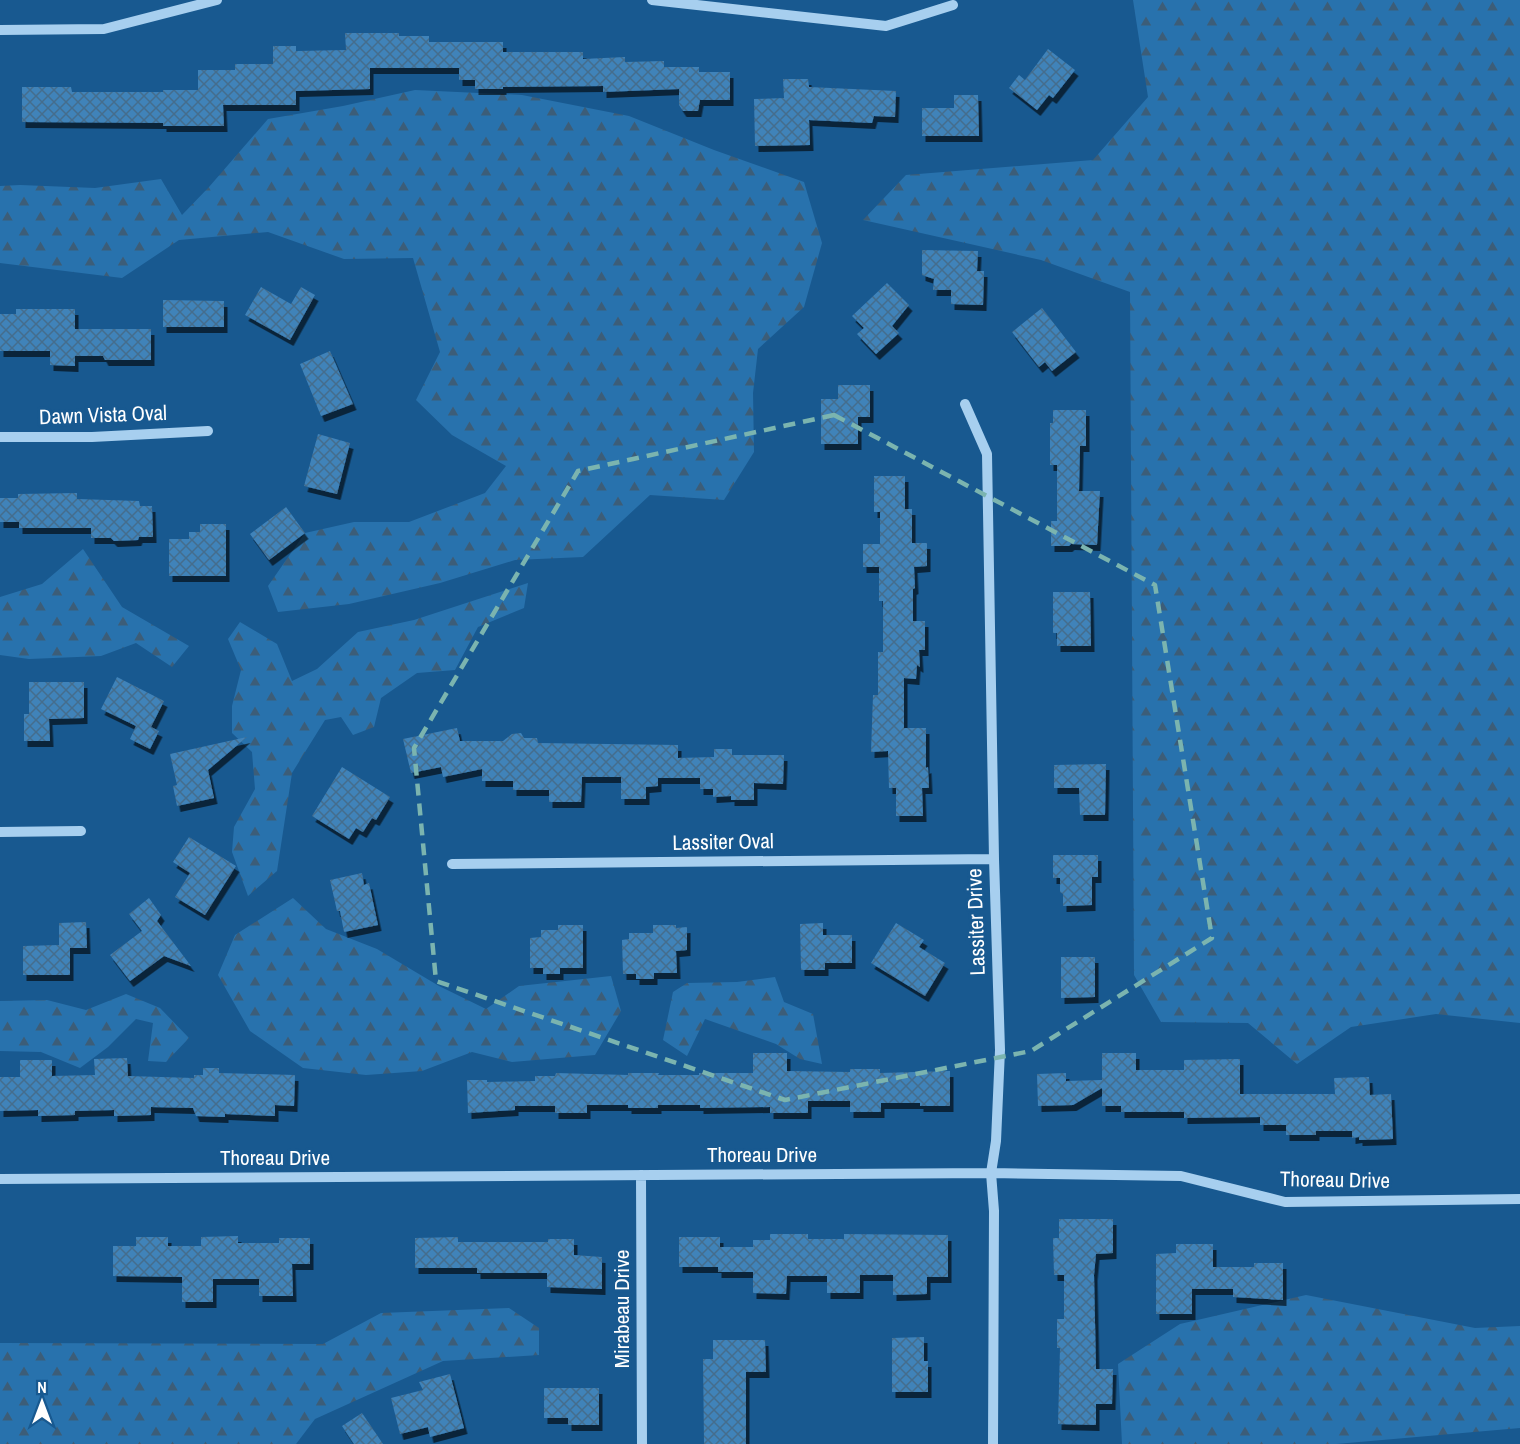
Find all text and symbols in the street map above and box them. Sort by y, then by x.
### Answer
street label: Dawn Vista Oval [39,398,167,431]
street label: Lassiter Oval [672,826,774,857]
street label: Lassiter Drive [959,868,992,976]
street label: Thoreau Drive [707,1140,817,1169]
street label: Thoreau Drive [220,1143,330,1172]
street label: Thoreau Drive [1280,1164,1390,1195]
street label: Mirabeau Drive [607,1250,636,1368]
north arrow [12,1372,72,1432]
text: N [37,1376,47,1398]

